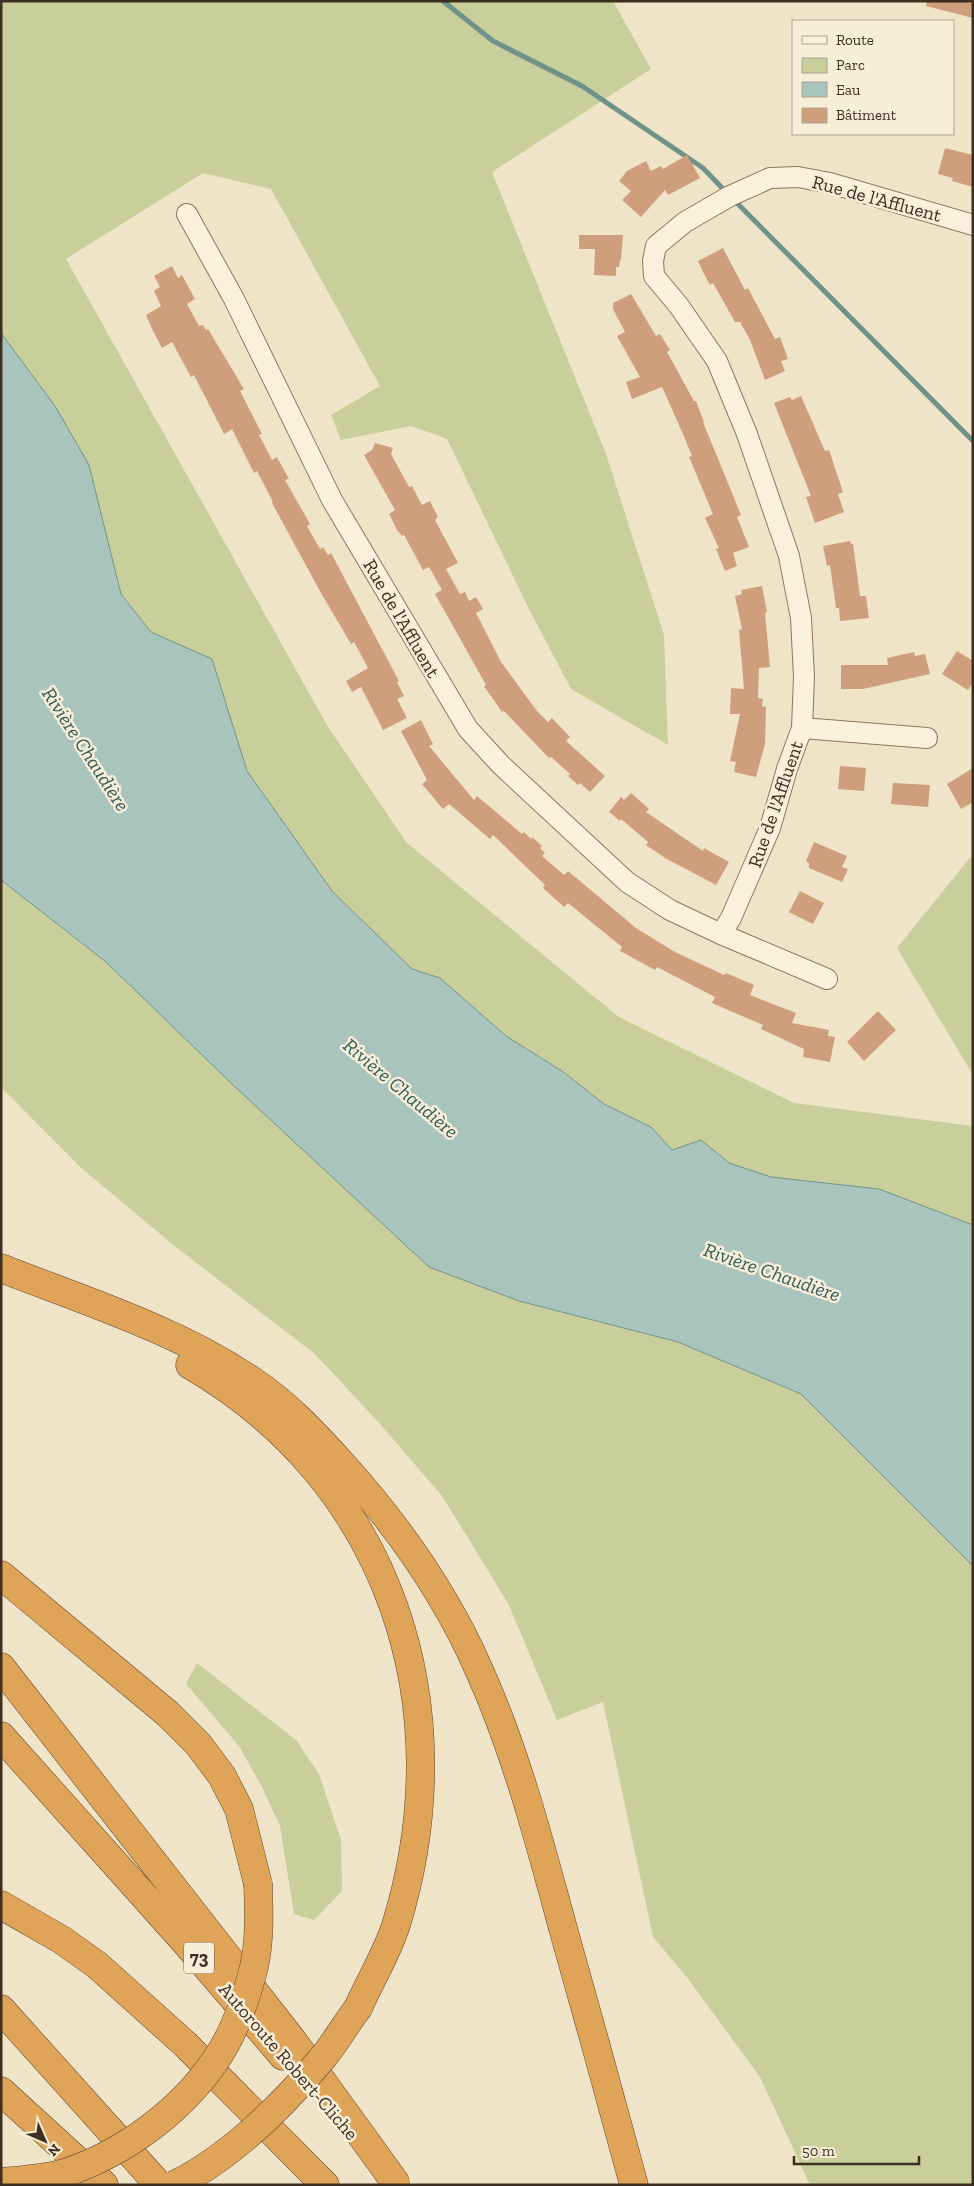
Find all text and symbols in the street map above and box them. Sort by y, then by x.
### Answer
legend [792,20,954,135]
text: Route [836,31,874,49]
text: Parc [836,56,865,74]
text: Eau [836,81,861,99]
text: Bâtiment [836,106,897,124]
street label: Rue de l'Affluent [810,170,944,227]
street label: Rue de l'Affluent [358,555,445,682]
water label: Rivière Chaudière [37,683,135,815]
street label: Rue de l'Affluent [743,738,808,871]
water label: Rivière Chaudière [339,1033,463,1143]
water label: Rivière Chaudière [701,1237,843,1307]
road number: 73 [184,1942,214,1974]
street label: Autoroute Robert-Cliche [214,1978,363,2145]
north arrow [20,2116,70,2166]
scale bar [794,2134,919,2166]
text: N [44,2140,64,2160]
text: 50 m [802,2142,835,2160]

